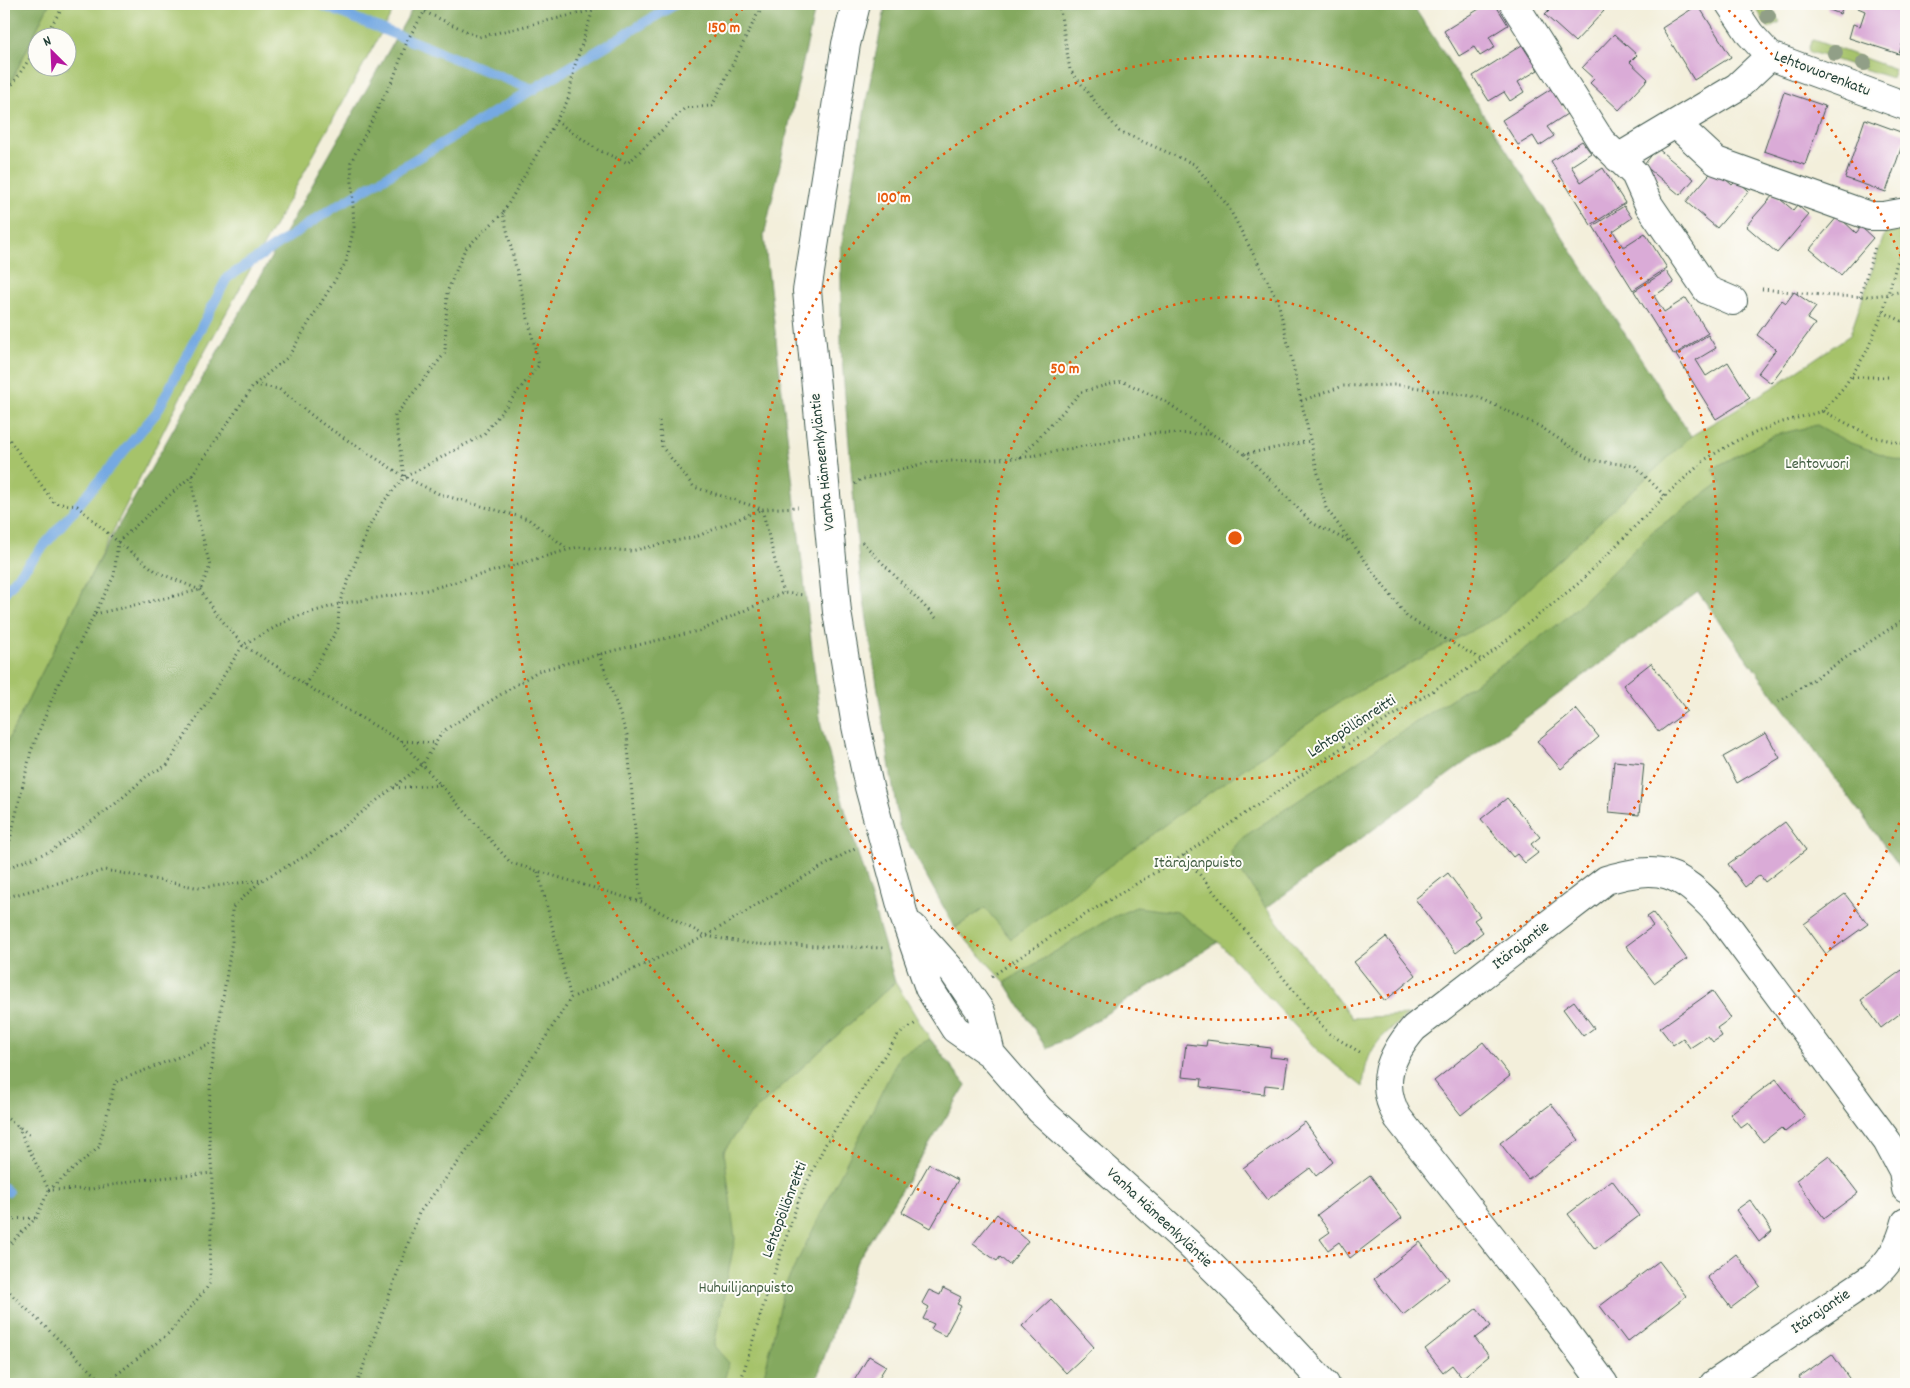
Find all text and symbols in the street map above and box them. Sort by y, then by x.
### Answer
text: 150 m [708,18,740,40]
north arrow [28,28,78,78]
text: N [40,31,55,52]
street label: Lehtovuorenkatu [1770,45,1874,103]
text: 100 m [877,188,911,210]
text: 50 m [1051,359,1079,381]
street label: Vanha Hämeenkyläntie [804,392,842,532]
park label: Lehtovuori [1785,453,1849,476]
centre of rings [1226,529,1244,547]
street label: Lehtopöllönreitti [1303,690,1401,764]
park label: Itärajanpuisto [1154,852,1242,875]
street label: Itärajantie [1487,916,1555,976]
street label: Lehtopöllönreitti [756,1159,814,1261]
street label: Vanha Hämeenkyläntie [1101,1163,1217,1273]
park label: Huhuilijanpuisto [698,1277,794,1300]
street label: Itärajantie [1787,1284,1855,1340]

